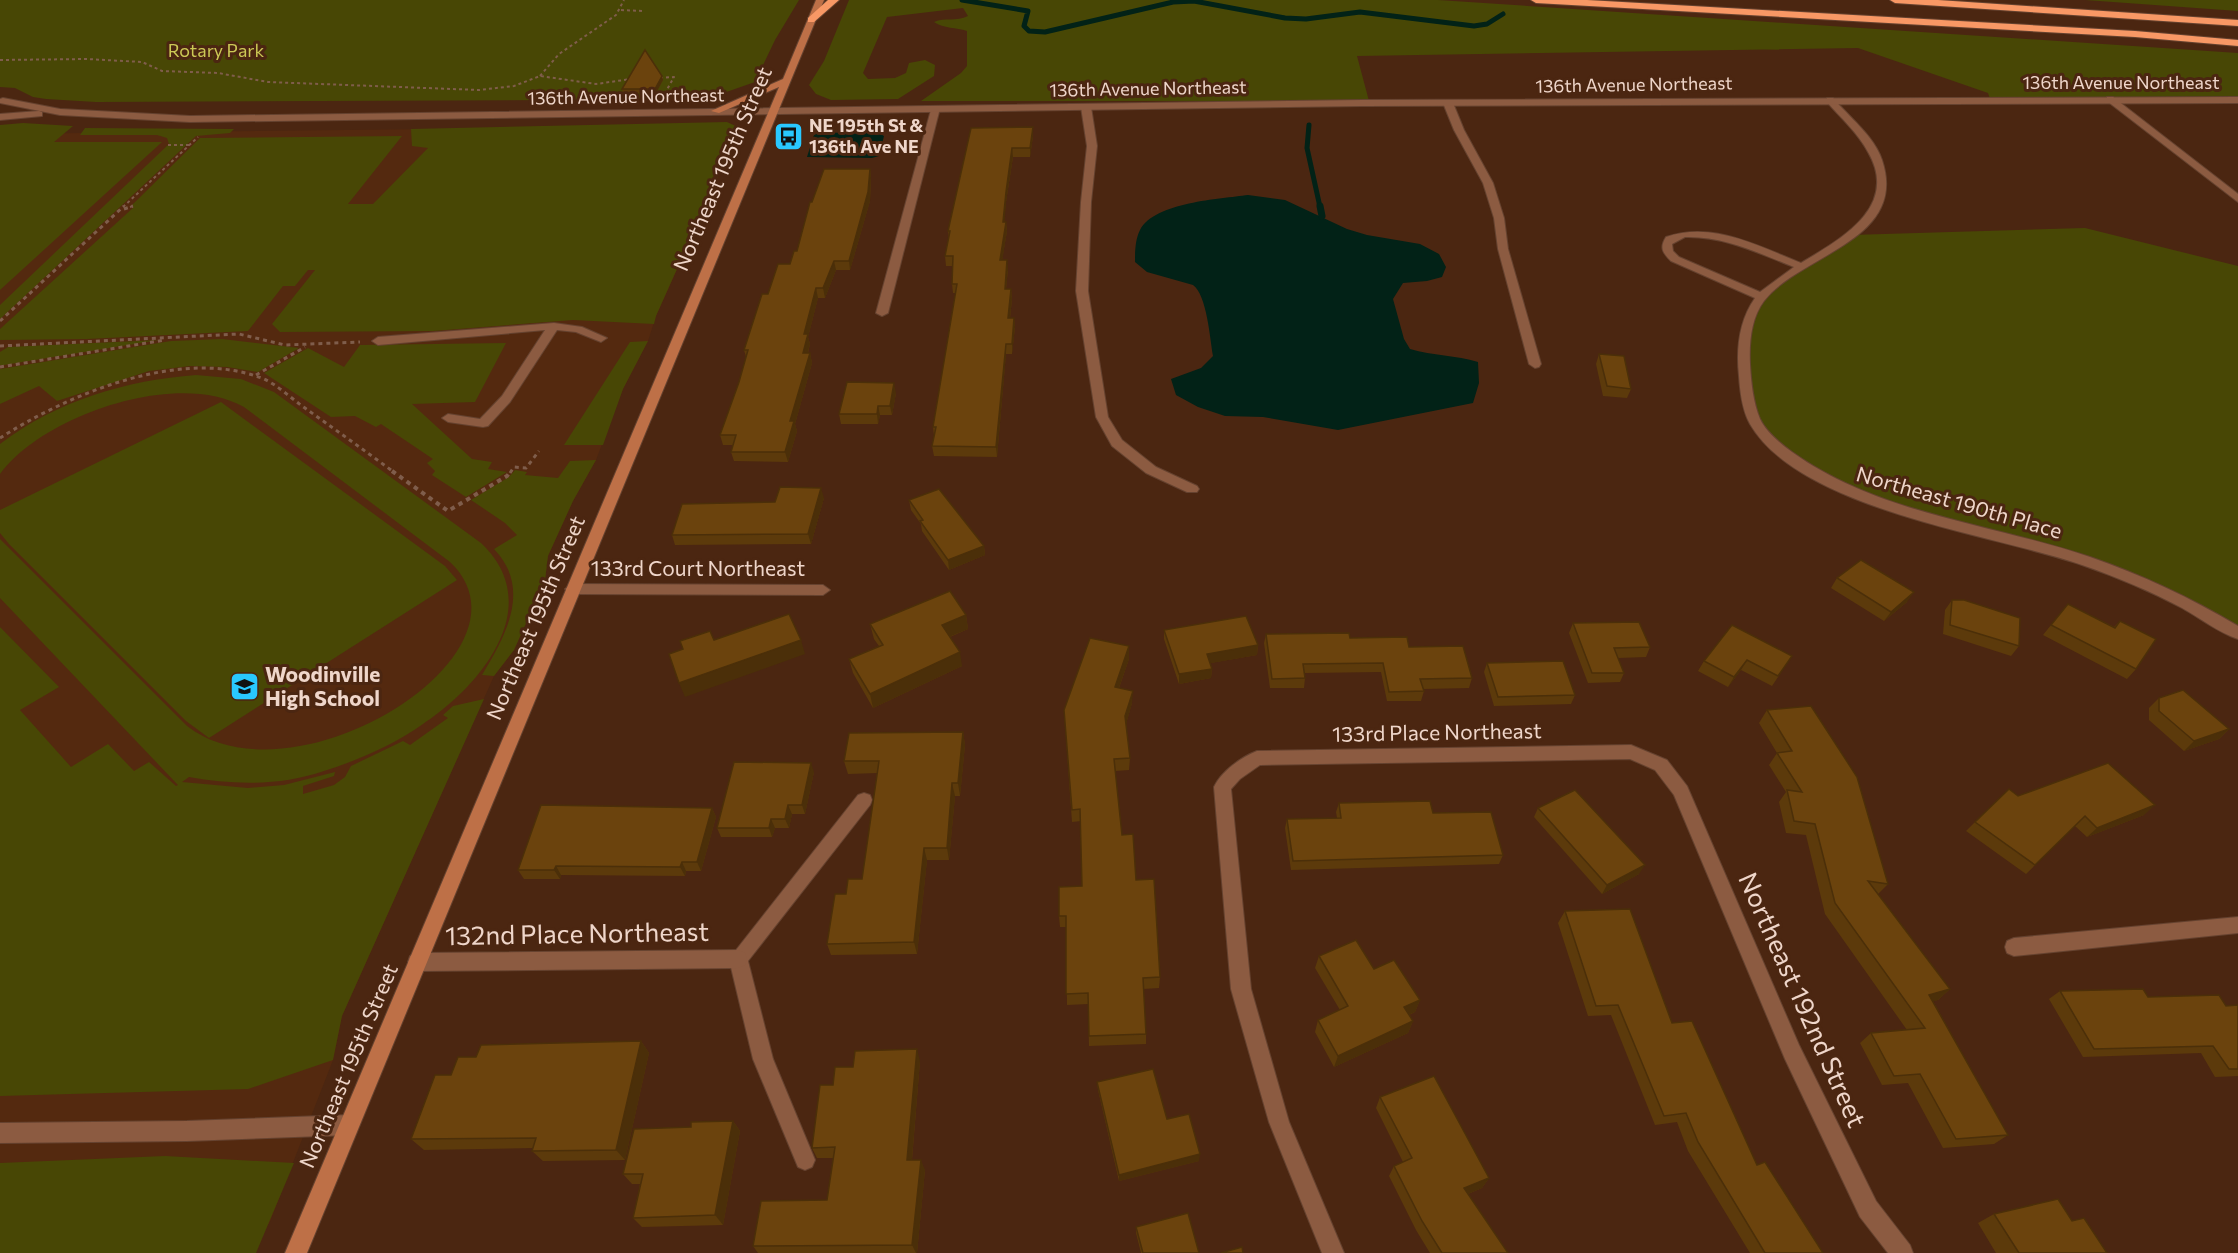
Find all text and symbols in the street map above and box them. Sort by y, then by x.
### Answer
park label: Rotary Park [168,39,264,61]
street label: Northeast 195th Street [667,63,776,274]
street label: 136th Avenue Northeast [1535,71,1733,97]
street label: 136th Avenue Northeast [2022,71,2220,93]
street label: 136th Avenue Northeast [1049,75,1247,101]
street label: 136th Avenue Northeast [527,83,725,109]
place label: NE 195th St & 136th Ave NE [809,114,924,157]
bus stop icon: NE 195th St & 136th Ave NE [772,120,804,152]
street label: Northeast 190th Place [1854,460,2065,543]
street label: Northeast 195th Street [480,512,589,723]
street label: 133rd Court Northeast [591,555,805,580]
place label: Woodinville High School [265,661,380,710]
school or university icon: Woodinville High School [228,671,260,703]
street label: 133rd Place Northeast [1332,717,1542,746]
street label: Northeast 192nd Street [1733,867,1874,1131]
street label: 132nd Place Northeast [445,915,709,950]
street label: Northeast 195th Street [293,960,402,1171]

